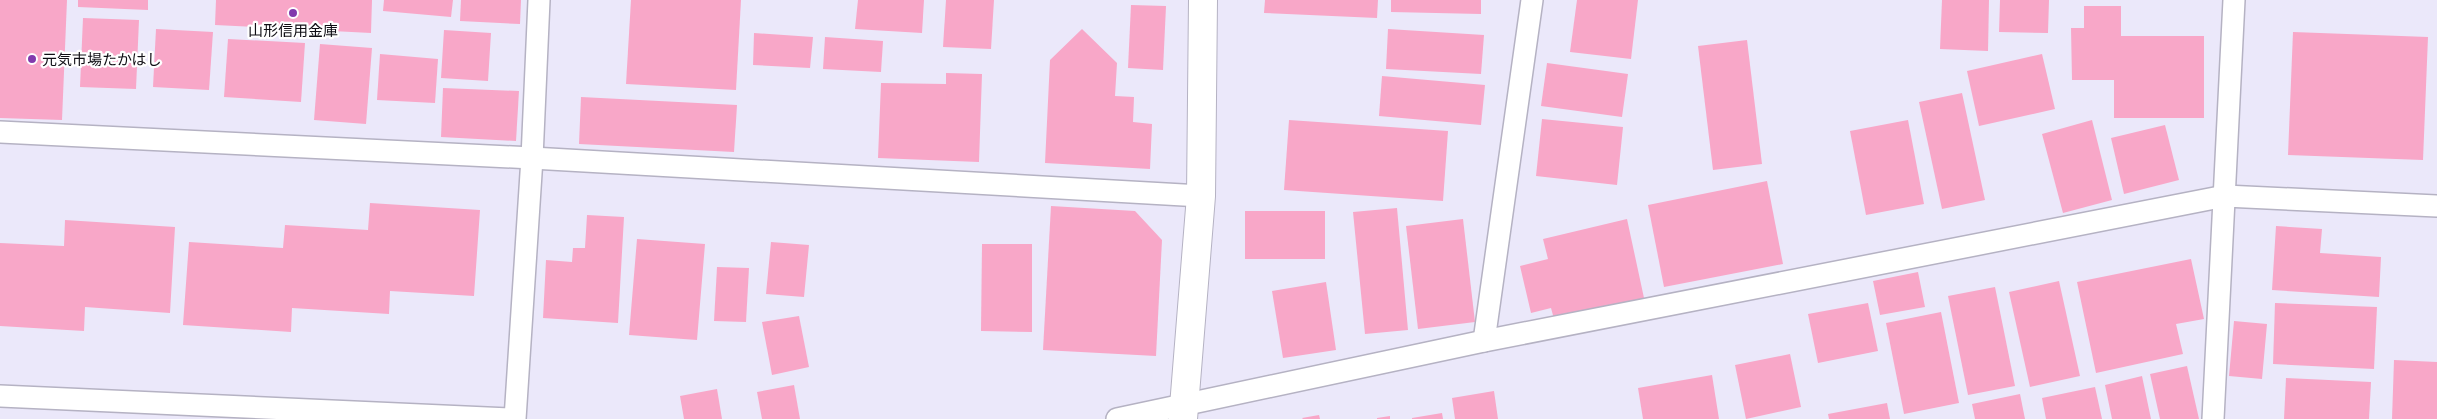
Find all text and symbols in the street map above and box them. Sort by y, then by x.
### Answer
marker: 山形信用金庫 [287,7,299,19]
place label: 山形信用金庫 [248,21,338,40]
place label: 元気市場たかはし [42,50,161,69]
marker: 元気市場たかはし [26,53,38,65]

